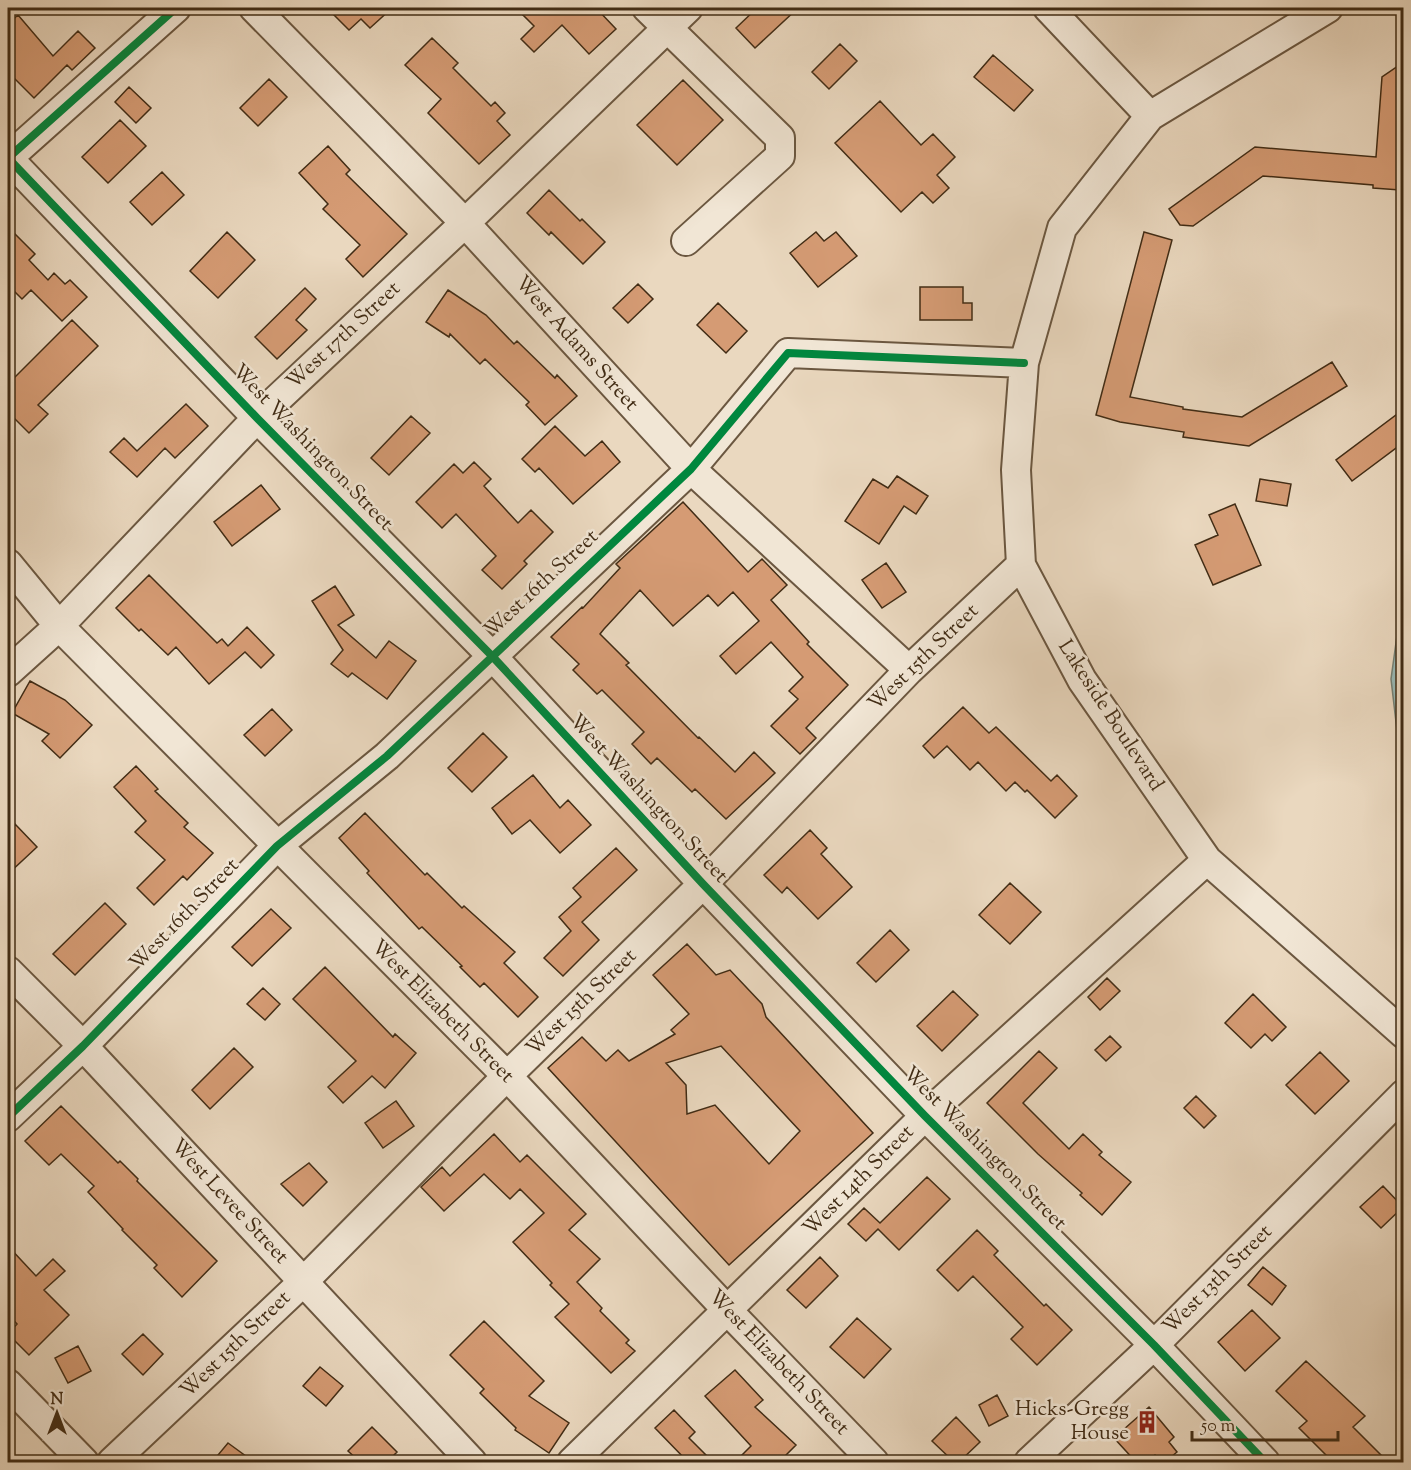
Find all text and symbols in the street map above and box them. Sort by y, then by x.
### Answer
street label: West Adams Street [507,270,645,418]
street label: West 17th Street [280,275,408,397]
street label: West Washington Street [224,358,400,538]
street label: West 16th Street [478,523,606,645]
street label: West 15th Street [862,597,986,719]
street label: Lakeside Boulevard [1050,634,1170,798]
street label: West Washington Street [561,708,735,890]
street label: West 16th Street [123,852,247,978]
street label: West Elizabeth Street [363,933,521,1091]
street label: West 15th Street [520,942,644,1064]
street label: West Washington Street [895,1060,1073,1238]
street label: West 14th Street [797,1119,921,1243]
street label: West Levee Street [163,1133,295,1271]
street label: West 13th Street [1156,1218,1280,1342]
street label: West Elizabeth Street [700,1283,856,1443]
street label: West 15th Street [174,1284,298,1406]
north arrow [27,1383,87,1443]
text: N [51,1389,64,1412]
place label: Hicks-Gregg House [1015,1395,1129,1449]
scale bar [1192,1404,1338,1442]
building icon: Hicks-Gregg House [1134,1409,1160,1435]
text: 50 m [1200,1414,1236,1440]

